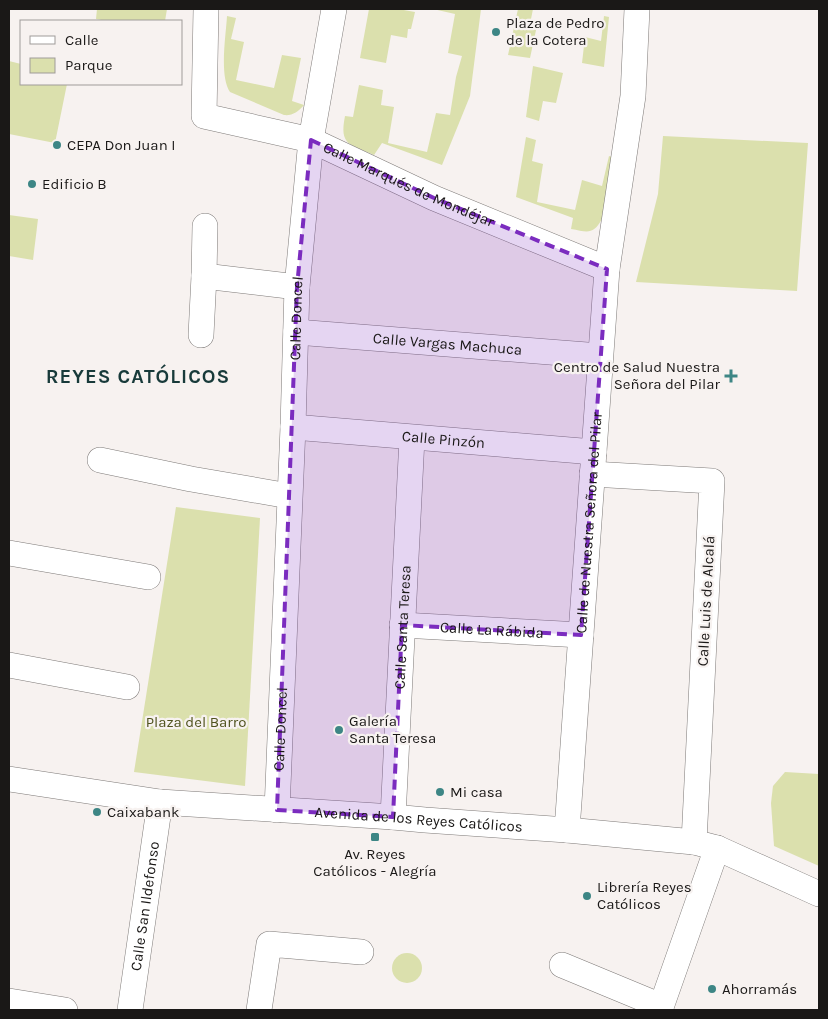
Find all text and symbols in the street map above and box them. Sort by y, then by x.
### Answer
place label: Plaza de Pedro de la Cotera [506,14,604,49]
legend [20,20,182,85]
marker: Plaza de Pedro de la Cotera [490,26,502,38]
text: Calle [65,31,99,49]
text: Parque [65,56,113,74]
place label: CEPA Don Juan I [67,136,175,154]
street label: Calle Marqués de Mondéjar [320,138,497,231]
marker: CEPA Don Juan I [51,139,63,151]
place label: Edificio B [42,175,107,193]
marker: Edificio B [26,178,38,190]
street label: Calle Doncel [286,276,307,361]
street label: Calle Vargas Machuca [372,329,523,359]
place label: Centro de Salud Nuestra Señora del Pilar [554,358,721,393]
district label: REYES CATÓLICOS [46,364,230,388]
marker: Centro de Salud Nuestra Señora del Pilar [724,369,738,383]
street label: Calle de Nuestra Señora del Pilar [572,411,606,634]
street label: Calle Pinzón [401,427,486,452]
street label: Calle Luis de Alcalá [694,535,718,667]
street label: Calle Santa Teresa [390,565,415,690]
street label: Calle La Rábida [439,618,544,642]
street label: Calle Doncel [270,687,291,771]
place label: Galería Santa Teresa [349,712,436,747]
park label: Plaza del Barro [146,713,246,731]
marker: Galería Santa Teresa [333,724,345,736]
place label: Mi casa [450,783,503,801]
marker: Mi casa [434,786,446,798]
place label: Caixabank [107,803,180,821]
street label: Avenida de los Reyes Católicos [314,803,523,836]
marker: Caixabank [91,806,103,818]
marker: Av. Reyes Católicos - Alegría [369,831,381,843]
street label: Calle San Ildefonso [127,840,163,972]
place label: Av. Reyes Católicos - Alegría [313,845,437,880]
place label: Librería Reyes Católicos [597,878,692,913]
marker: Librería Reyes Católicos [581,890,593,902]
place label: Ahorramás [722,980,797,998]
marker: Ahorramás [706,983,718,995]

